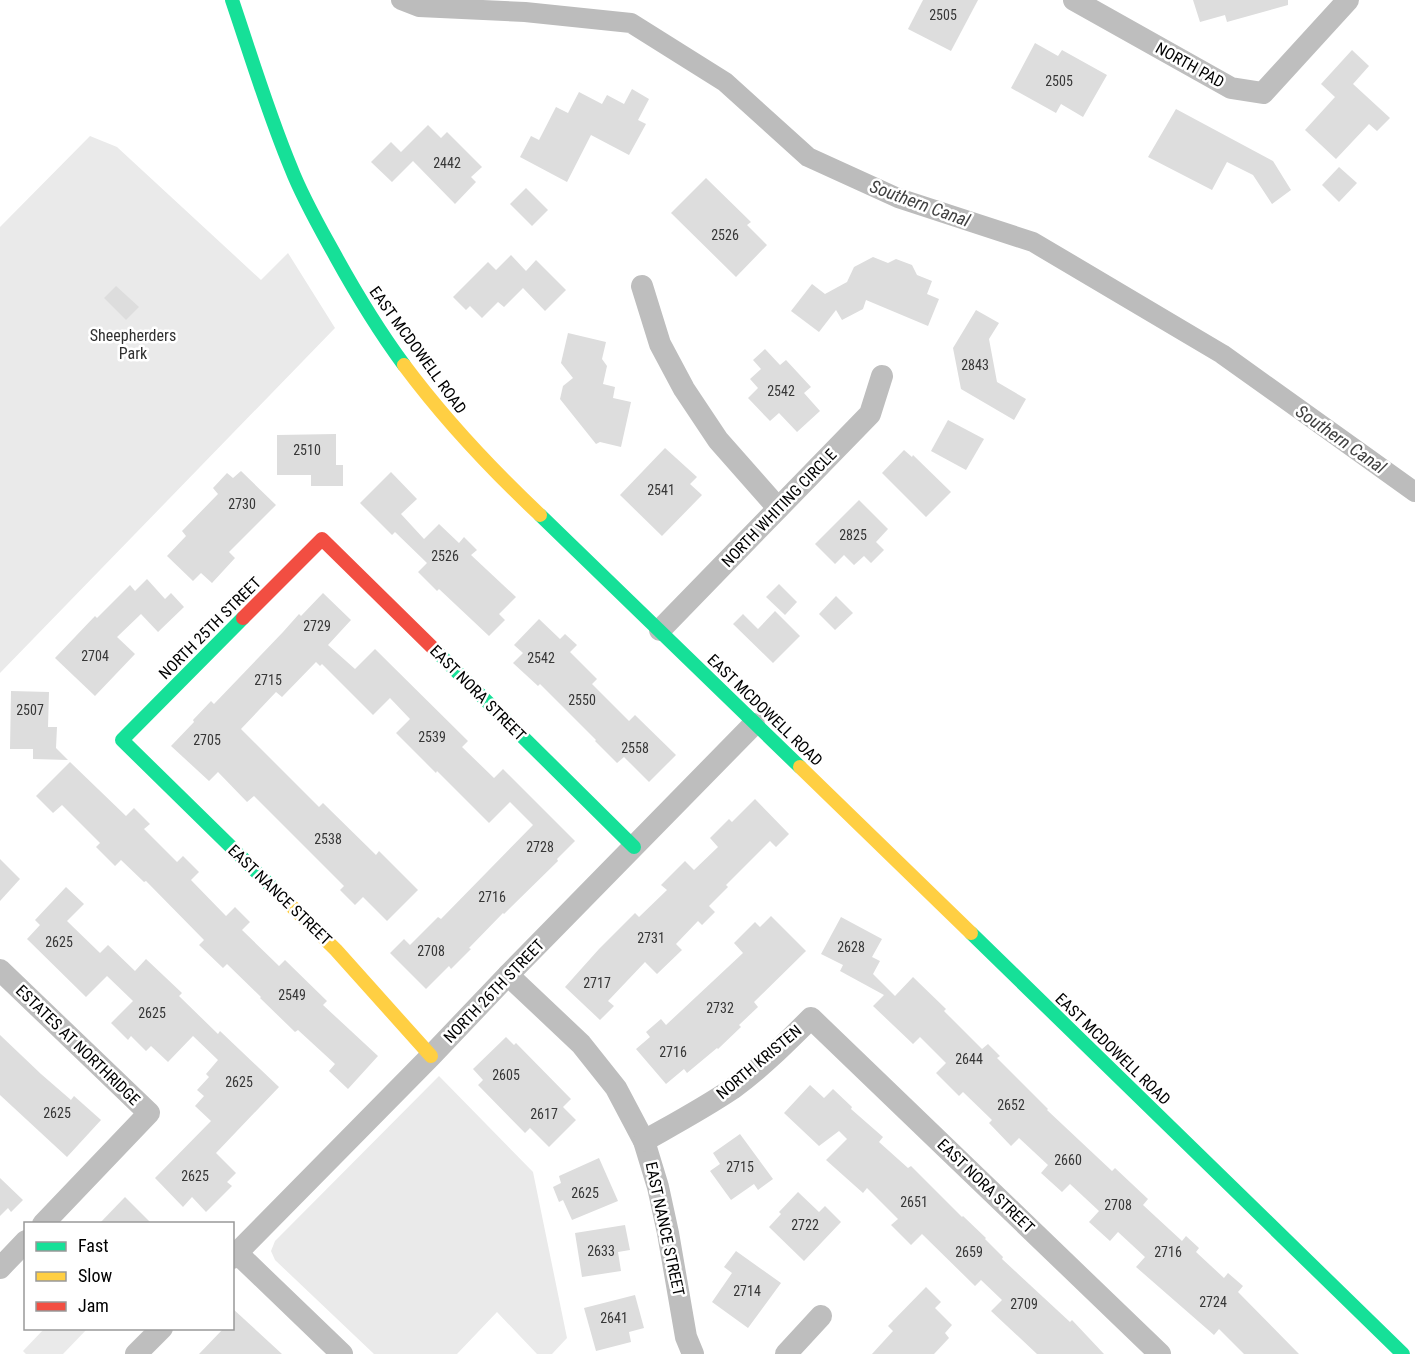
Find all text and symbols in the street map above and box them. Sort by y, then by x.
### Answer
house number: 2505 [929,7,957,23]
street label: NORTH PAD [1152,38,1228,92]
house number: 2505 [1045,73,1073,89]
house number: 2442 [433,155,461,171]
water label: Southern Canal [867,175,974,231]
house number: 2526 [711,227,739,243]
street label: EAST MCDOWELL ROAD [366,283,470,417]
park label: Sheepherders Park [90,326,176,363]
house number: 2843 [961,357,989,373]
house number: 2542 [767,383,795,399]
water label: Southern Canal [1292,400,1391,478]
house number: 2510 [293,442,321,458]
street label: NORTH WHITING CIRCLE [718,445,840,571]
house number: 2541 [647,482,675,498]
house number: 2730 [228,496,256,512]
house number: 2825 [839,527,867,543]
house number: 2526 [431,548,459,564]
street label: NORTH 25TH STREET [155,573,265,683]
house number: 2729 [303,618,331,634]
street label: EAST NORA STREET [426,641,530,745]
house number: 2704 [81,648,109,664]
house number: 2542 [527,650,555,666]
street label: EAST MCDOWELL ROAD [704,650,826,770]
house number: 2715 [254,672,282,688]
house number: 2550 [568,692,596,708]
house number: 2507 [16,702,44,718]
house number: 2539 [418,729,446,745]
house number: 2705 [193,732,221,748]
house number: 2558 [621,740,649,756]
house number: 2538 [314,831,342,847]
house number: 2728 [526,839,554,855]
street label: EAST NANCE STREET [224,841,336,949]
house number: 2716 [478,889,506,905]
house number: 2731 [637,930,665,946]
house number: 2625 [45,934,73,950]
street label: NORTH 26TH STREET [440,935,548,1047]
house number: 2628 [837,939,865,955]
house number: 2708 [417,943,445,959]
house number: 2717 [583,975,611,991]
street label: ESTATES AT NORTHRIDGE [12,981,144,1109]
house number: 2549 [278,987,306,1003]
street label: EAST MCDOWELL ROAD [1052,989,1174,1109]
house number: 2732 [706,1000,734,1016]
house number: 2625 [138,1005,166,1021]
street label: NORTH KRISTEN [713,1021,805,1103]
house number: 2716 [659,1044,687,1060]
house number: 2644 [955,1051,983,1067]
house number: 2605 [492,1067,520,1083]
house number: 2625 [225,1074,253,1090]
house number: 2652 [997,1097,1025,1113]
house number: 2625 [43,1105,71,1121]
house number: 2617 [530,1106,558,1122]
street label: EAST NORA STREET [934,1135,1038,1237]
house number: 2660 [1054,1152,1082,1168]
house number: 2715 [726,1159,754,1175]
street label: EAST NANCE STREET [642,1160,688,1298]
house number: 2625 [181,1168,209,1184]
house number: 2625 [571,1185,599,1201]
house number: 2651 [900,1194,928,1210]
house number: 2708 [1104,1197,1132,1213]
house number: 2722 [791,1217,819,1233]
legend [24,1222,234,1330]
text: Fast [78,1235,109,1256]
house number: 2633 [587,1243,615,1259]
house number: 2659 [955,1244,983,1260]
house number: 2716 [1154,1244,1182,1260]
text: Slow [78,1265,113,1286]
house number: 2714 [733,1283,761,1299]
house number: 2724 [1199,1294,1227,1310]
text: Jam [78,1295,109,1316]
house number: 2709 [1010,1296,1038,1312]
house number: 2641 [600,1310,628,1326]

